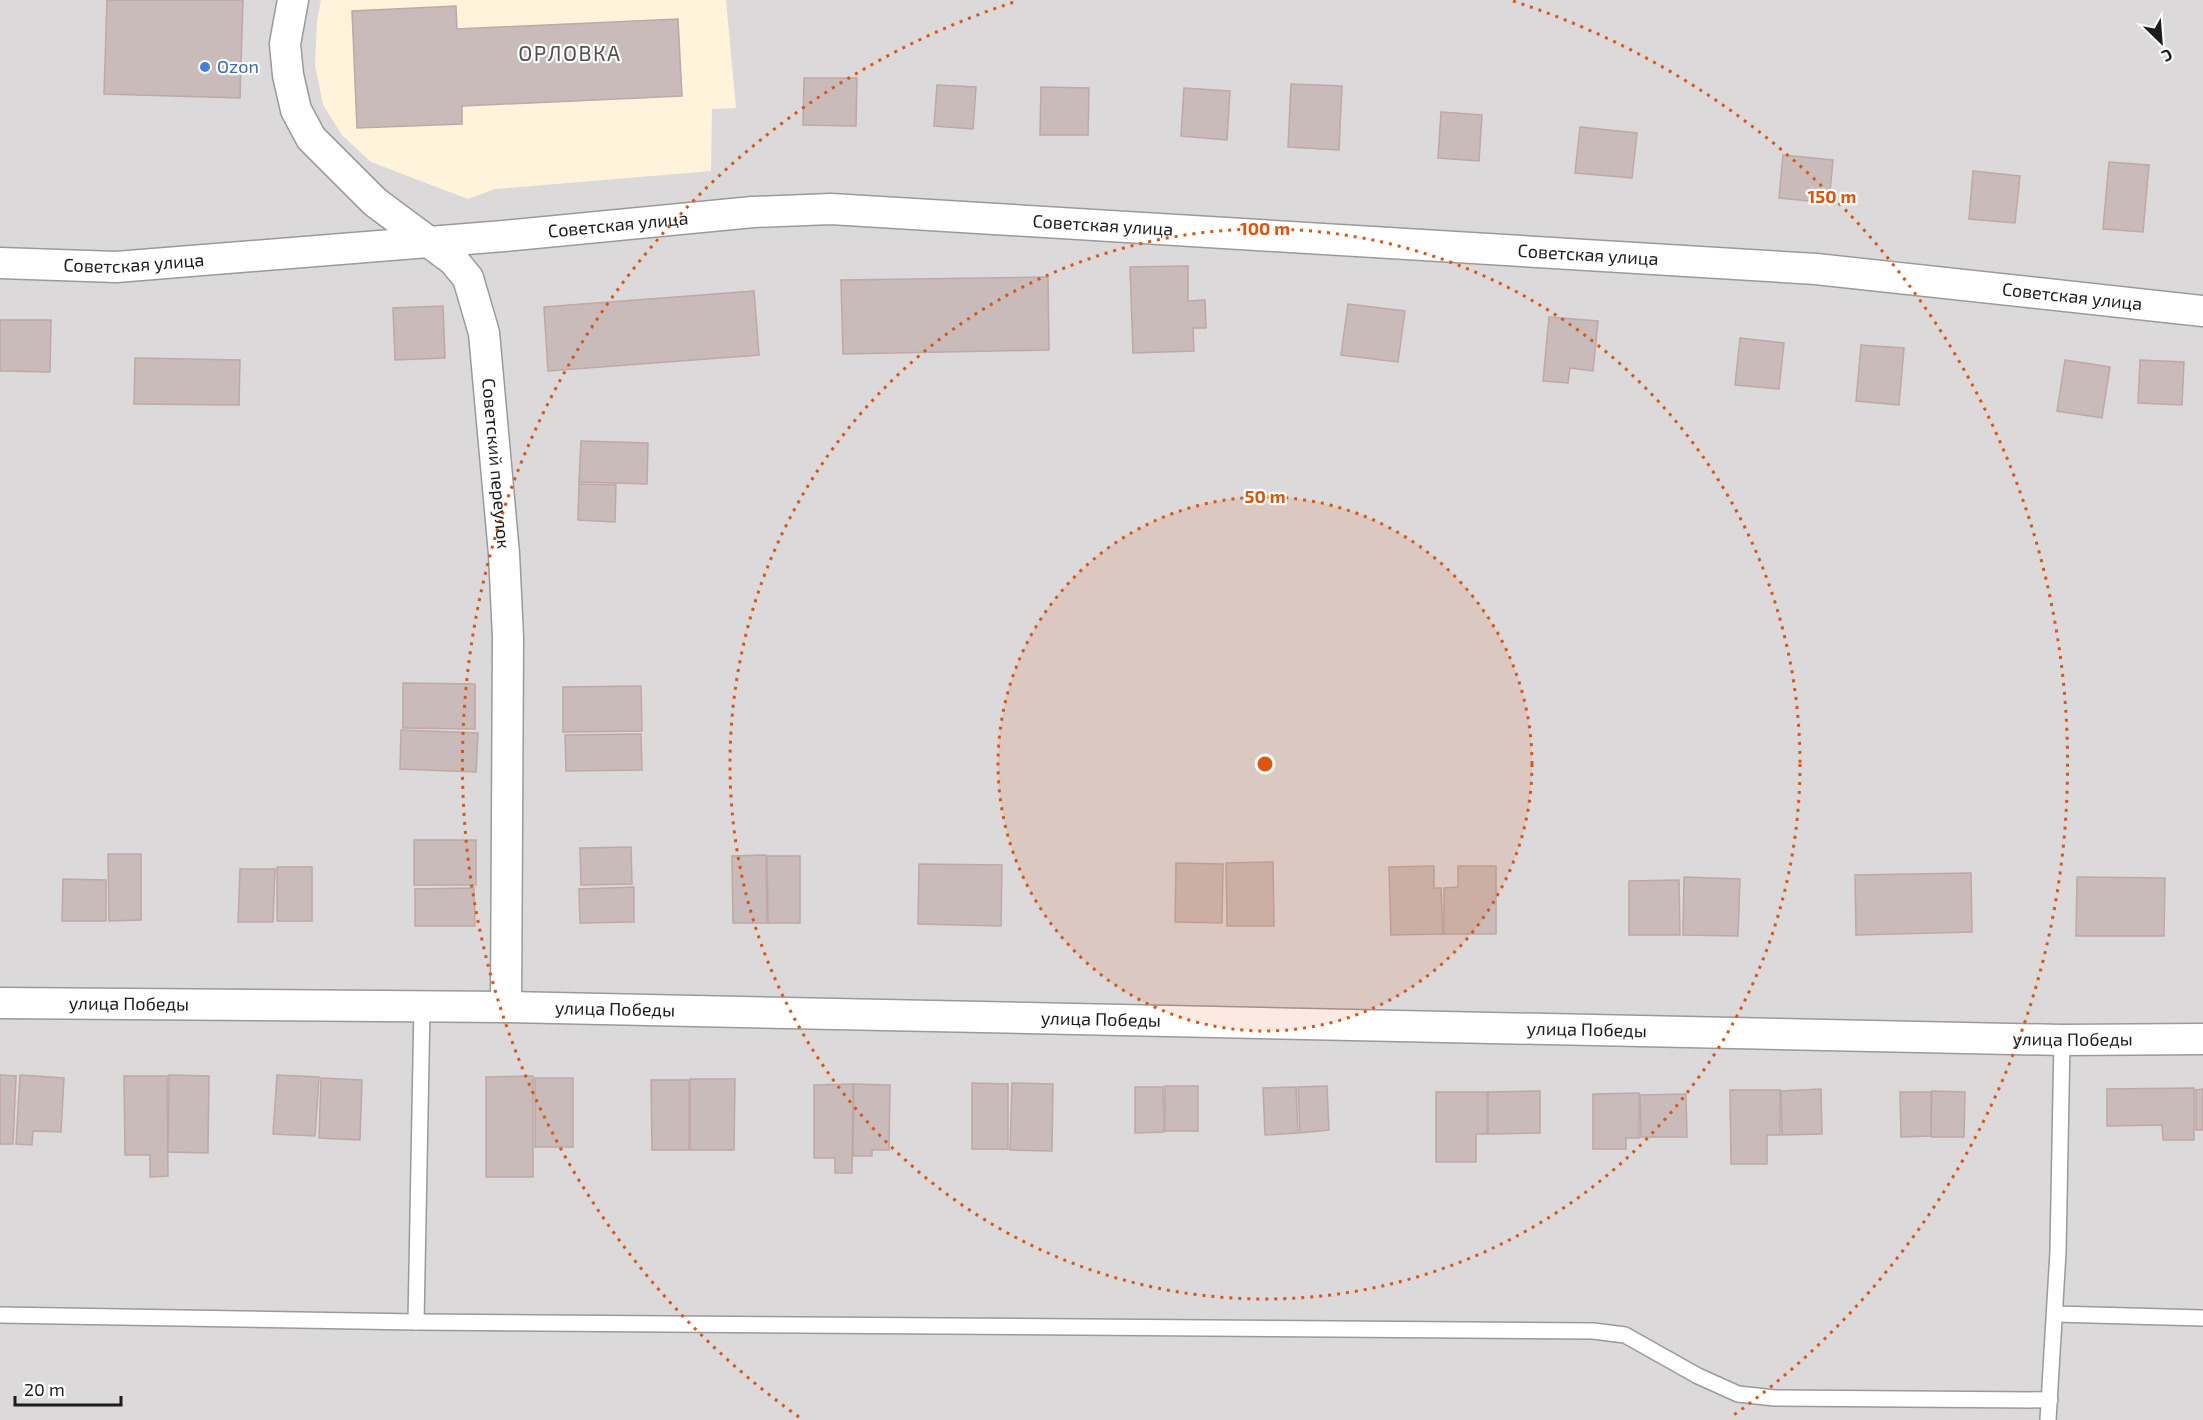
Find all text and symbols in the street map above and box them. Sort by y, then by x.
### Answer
north arrow [2131,12,2191,72]
district label: ОРЛОВКА [518,40,622,65]
text: С [2159,45,2176,67]
place label: Ozon [217,55,259,77]
marker: Ozon [198,60,212,74]
text: 150 m [1808,185,1856,207]
street label: Советская улица [547,206,689,242]
street label: Советская улица [1032,209,1174,240]
text: 100 m [1240,217,1290,239]
street label: Советская улица [1517,239,1659,269]
street label: Советская улица [63,248,205,277]
street label: Советская улица [2001,277,2144,314]
street label: Советский переулок [478,377,516,550]
text: 50 m [1244,485,1286,507]
centre of rings [1255,754,1275,774]
street label: улица Победы [69,992,189,1014]
street label: улица Победы [555,996,675,1021]
street label: улица Победы [1041,1006,1161,1031]
street label: улица Победы [1526,1017,1647,1041]
street label: улица Победы [2012,1027,2133,1050]
scale bar [15,1369,122,1407]
text: 20 m [24,1378,65,1400]

